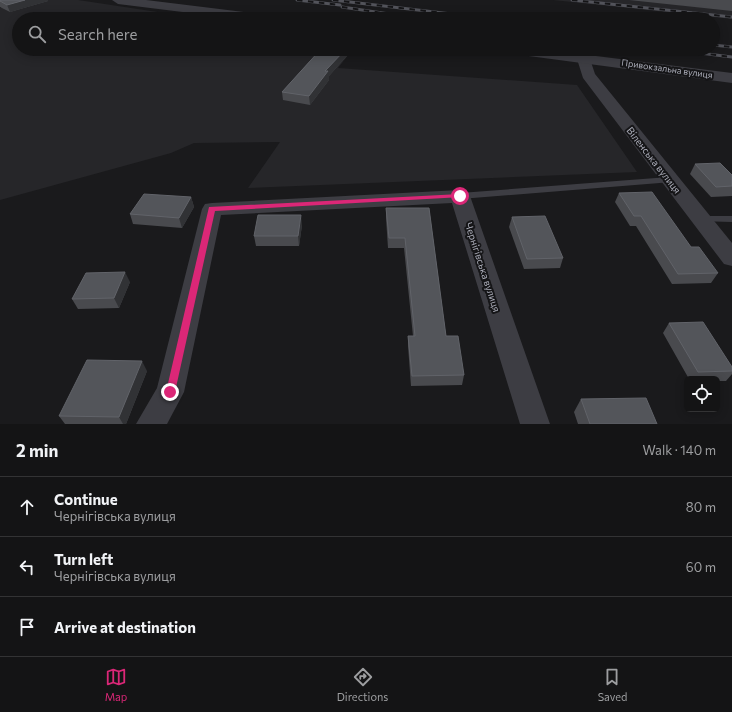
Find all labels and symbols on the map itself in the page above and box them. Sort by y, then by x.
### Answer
street label: Привокзальна вулиця [621,57,714,80]
street label: Віленська вулиця [624,124,684,196]
route start [451,187,469,205]
street label: Чернігівська вулиця [463,221,503,313]
route end [161,383,179,401]

